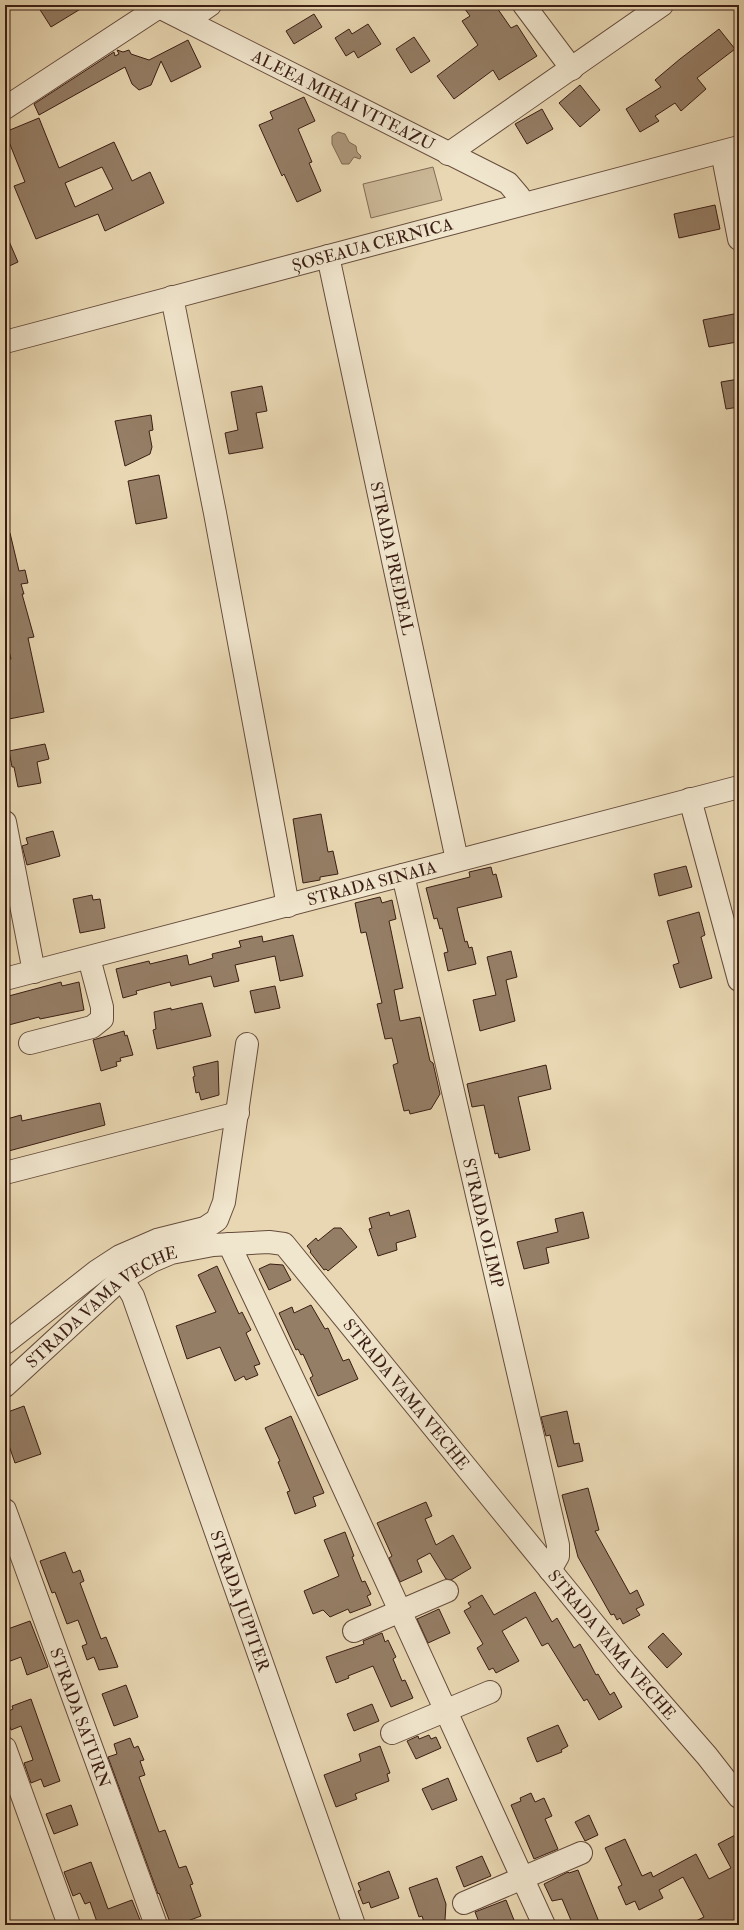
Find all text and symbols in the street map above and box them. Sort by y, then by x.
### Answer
street label: ALEEA MIHAI VITEAZU [247,45,438,155]
street label: ȘOSEAUA CERNICA [290,213,455,276]
street label: STRADA PREDEAL [365,480,419,638]
street label: STRADA SINAIA [305,857,439,911]
street label: STRADA OLIMP [458,1156,508,1290]
street label: STRADA VAMA VECHE [21,1242,179,1373]
street label: STRADA VAMA VECHE [338,1315,474,1474]
street label: STRADA JUPITER [205,1528,274,1675]
street label: STRADA VAMA VECHE [543,1566,680,1724]
street label: STRADA SATURN [45,1645,115,1791]

